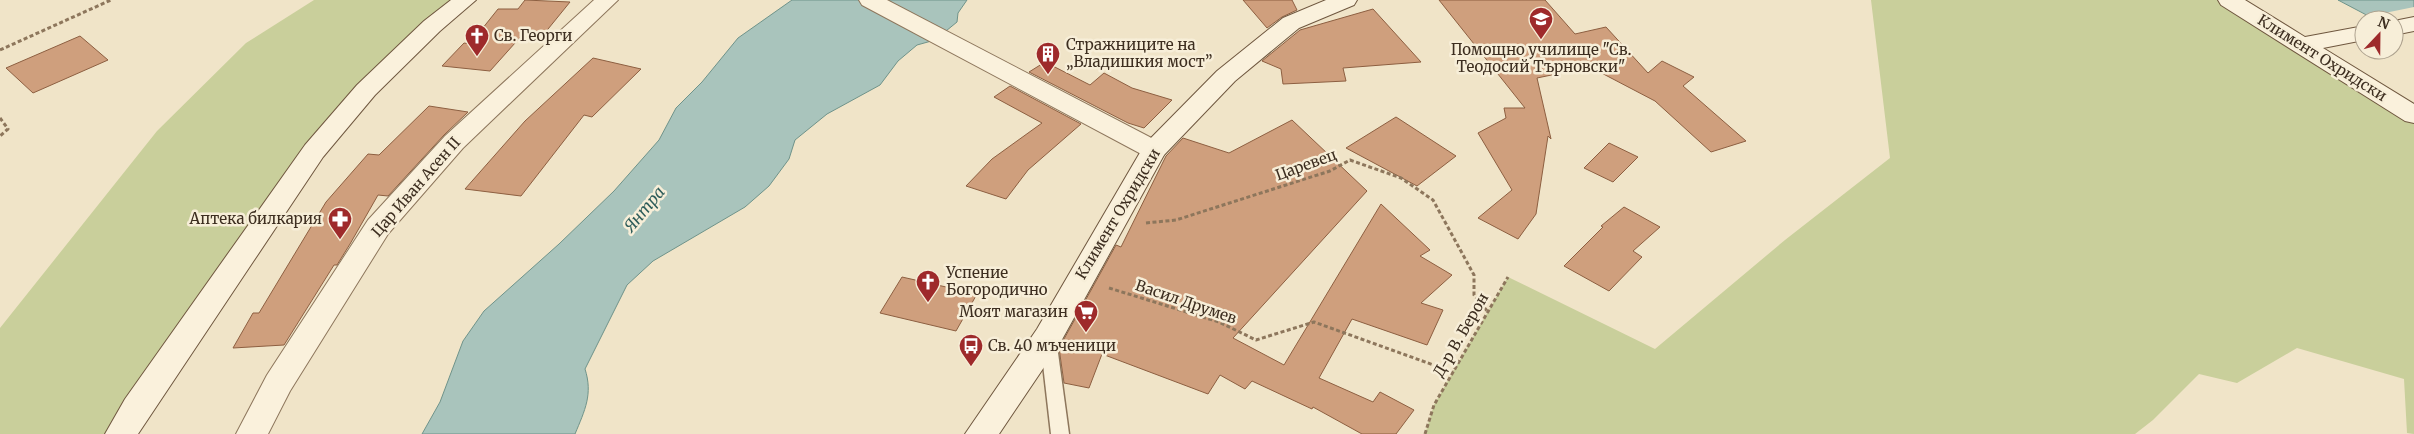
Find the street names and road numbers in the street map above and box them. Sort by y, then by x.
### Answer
street label: Климент Охридски [2254,10,2390,105]
street label: Цар Иван Асен II [367,133,464,241]
street label: Климент Охридски [1071,145,1164,282]
street label: Царевец [1272,145,1339,184]
street label: Васил Друмев [1133,275,1239,328]
street label: Д-р В. Берон [1429,289,1492,380]

